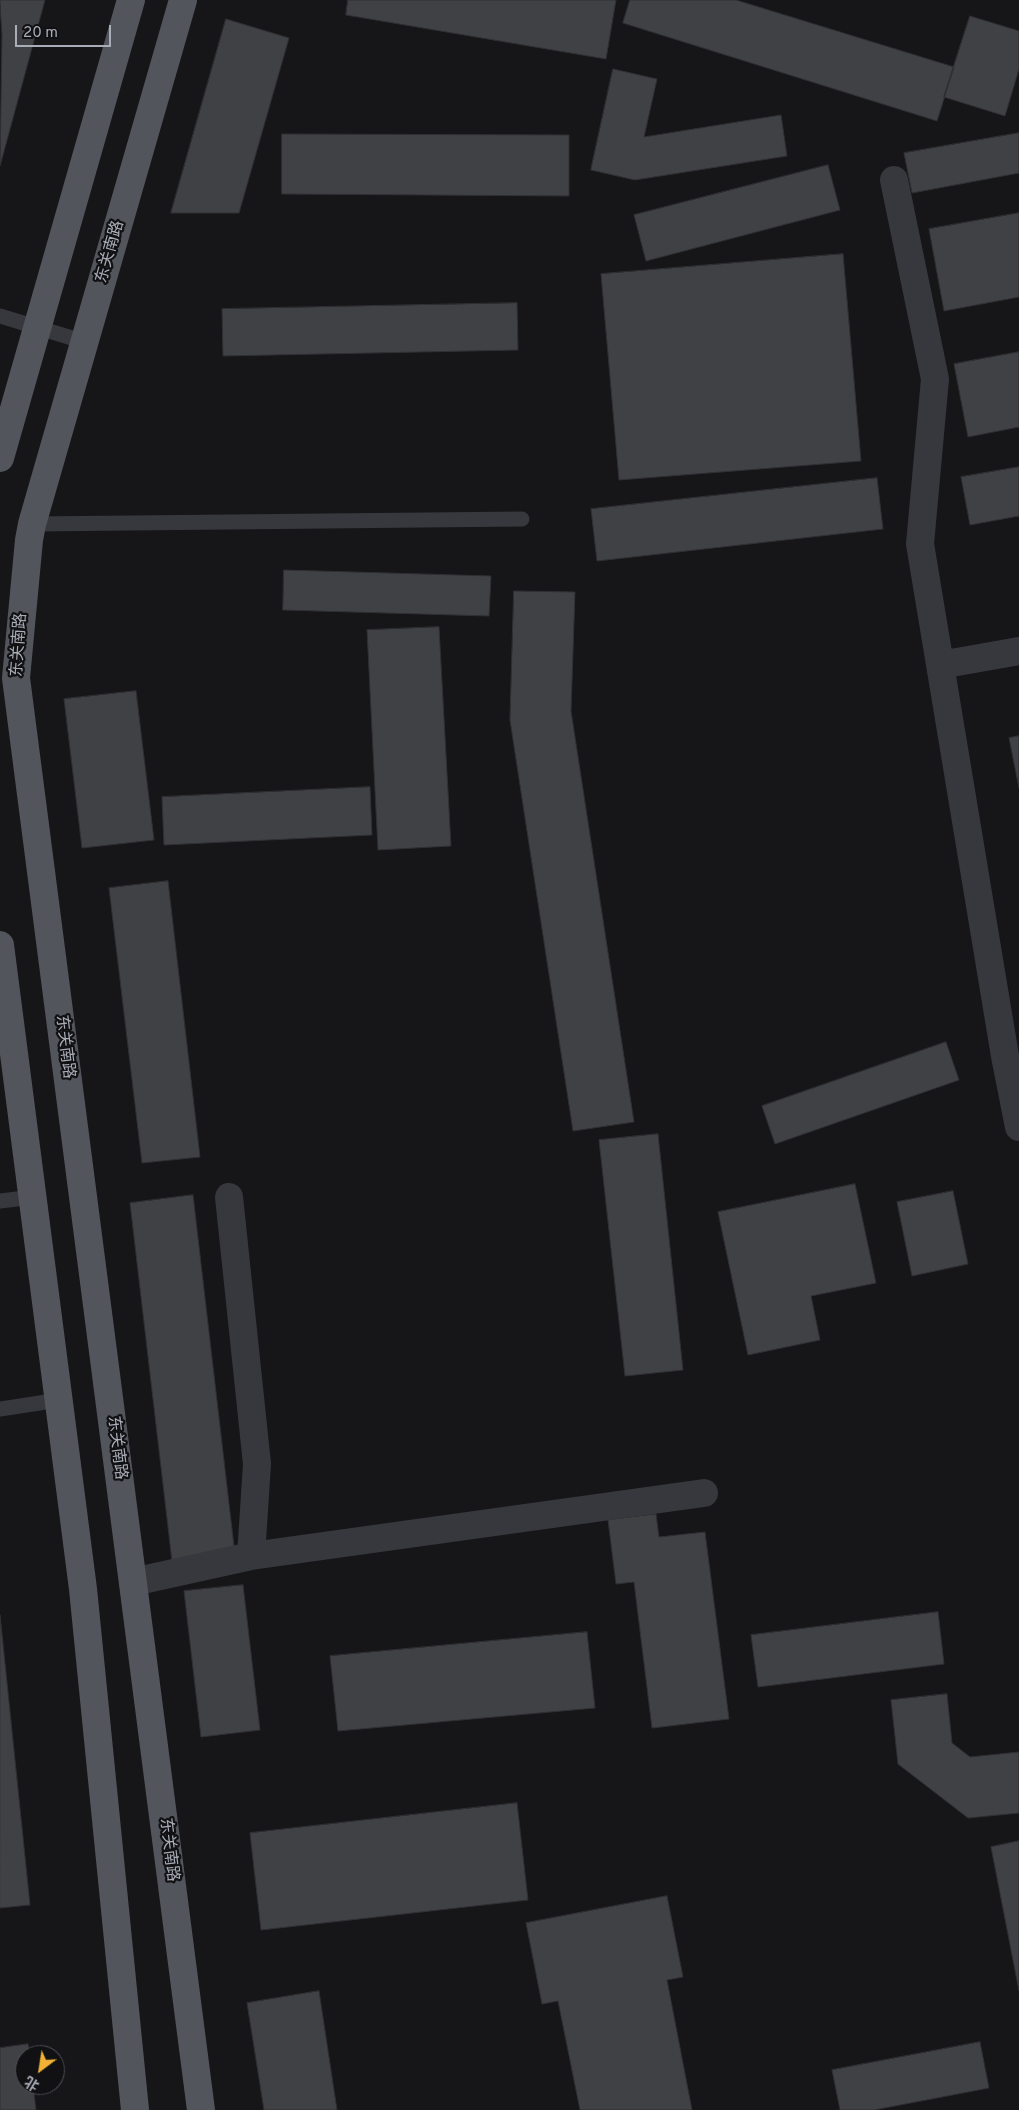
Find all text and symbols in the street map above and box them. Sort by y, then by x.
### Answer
scale bar [18,15,114,47]
text: 20 m [23,24,58,43]
street label: 东关南路 [93,219,129,285]
street label: 东关南路 [8,612,32,678]
street label: 东关南路 [51,1014,77,1080]
street label: 东关南路 [103,1415,129,1481]
street label: 东关南路 [155,1817,181,1883]
north arrow [15,2045,65,2095]
text: 北 [22,2072,43,2093]

